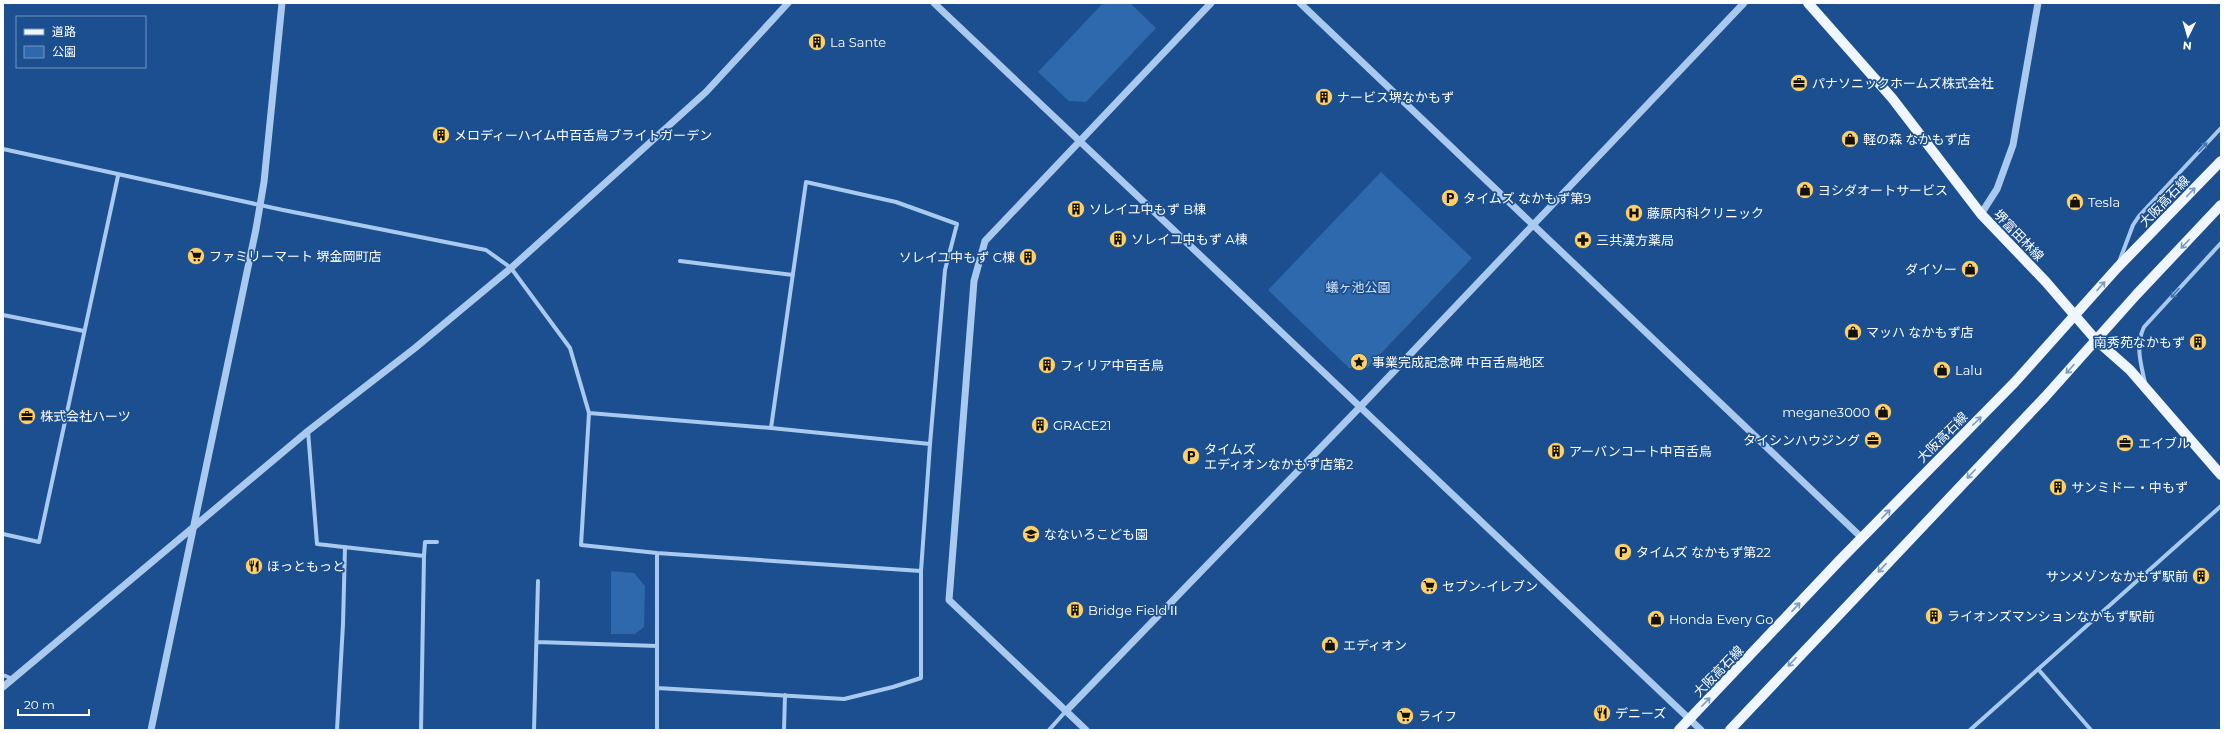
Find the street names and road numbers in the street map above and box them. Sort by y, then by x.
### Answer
street label: 大阪高石線 [2136,172,2192,230]
street label: 堺富田林線 [1991,206,2047,264]
street label: 大阪高石線 [1913,408,1971,466]
street label: 大阪高石線 [1690,642,1746,700]

